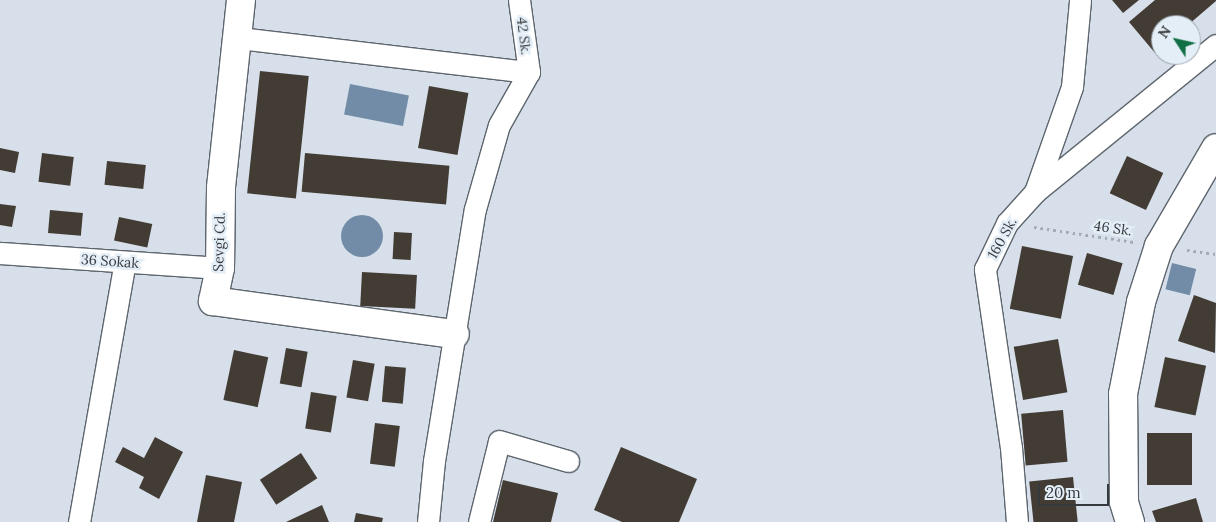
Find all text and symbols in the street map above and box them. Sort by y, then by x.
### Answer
north arrow [1151,15,1201,65]
street label: 42 Sk. [513,16,535,56]
text: N [1154,22,1175,42]
street label: Sevgi Cd. [210,212,228,272]
street label: 160 Sk. [984,214,1020,262]
street label: 46 Sk. [1093,217,1133,239]
street label: 36 Sokak [81,251,139,271]
scale bar [1041,474,1112,506]
text: 20 m [1046,483,1081,502]

